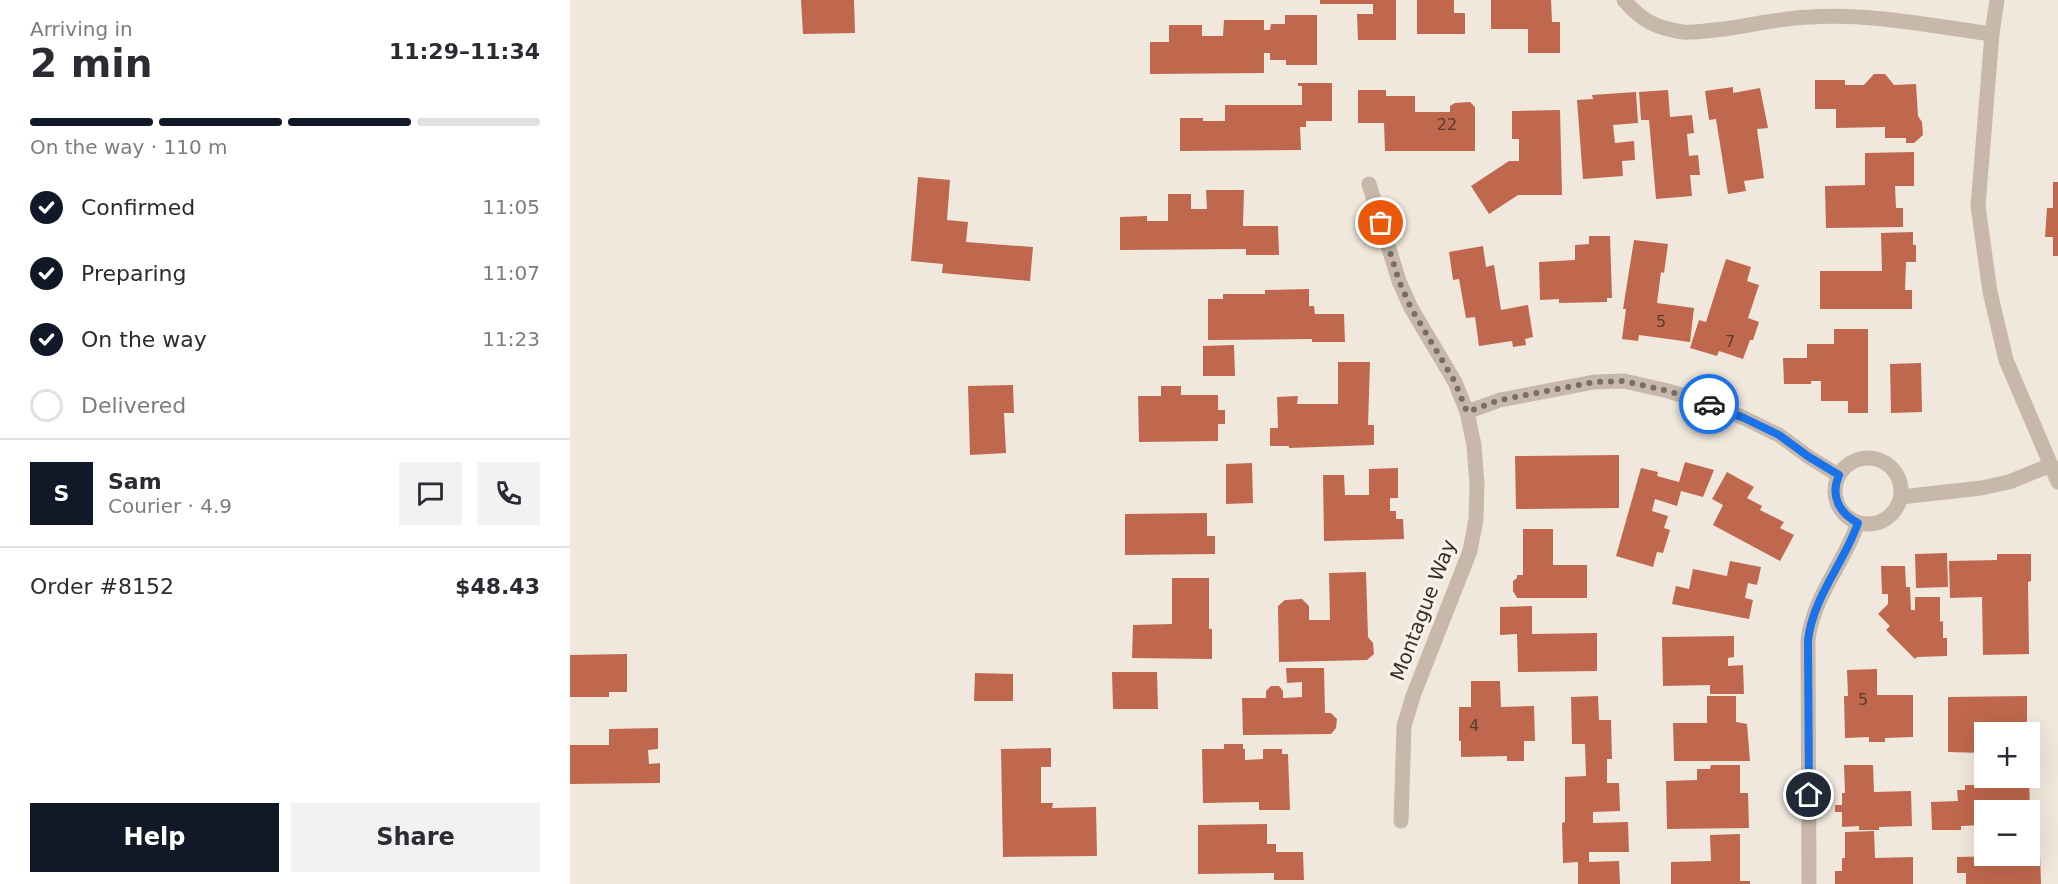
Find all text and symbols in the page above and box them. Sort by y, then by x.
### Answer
text: Arriving in [30,17,133,41]
text: 11:29–11:34 [389,39,540,64]
text: 2 min [30,41,152,86]
house number: 22 [1437,115,1457,134]
text: On the way · 110 m [30,135,228,159]
icon: check [30,191,63,224]
text: Confirmed [81,195,195,220]
text: 11:05 [482,195,540,219]
pin [1355,197,1406,248]
icon: bag [1364,206,1397,239]
icon: check [30,257,63,290]
text: Preparing [81,261,187,286]
text: 11:07 [482,261,540,285]
house number: 5 [1656,312,1666,331]
icon: check [30,323,63,356]
text: On the way [81,327,207,352]
text: 11:23 [482,327,540,351]
house number: 7 [1725,332,1735,351]
courier [1679,374,1739,434]
icon: car [1693,388,1726,421]
text: Delivered [81,393,186,418]
button: chat [399,462,462,525]
button: phone [477,462,540,525]
text: Sam [108,469,162,494]
text: S [54,481,69,506]
text: Courier · 4.9 [108,494,232,518]
street label: Montague Way [1385,536,1461,684]
text: Order #8152 [30,574,174,599]
text: $48.43 [455,574,540,599]
house number: 5 [1858,690,1868,709]
house number: 4 [1469,716,1479,735]
map controls [1974,722,2040,866]
button: + [1974,722,2040,788]
pin [1783,769,1834,820]
icon: home [1792,778,1825,811]
button: − [1974,800,2040,866]
button: Help [30,803,279,872]
button: Share [291,803,540,872]

